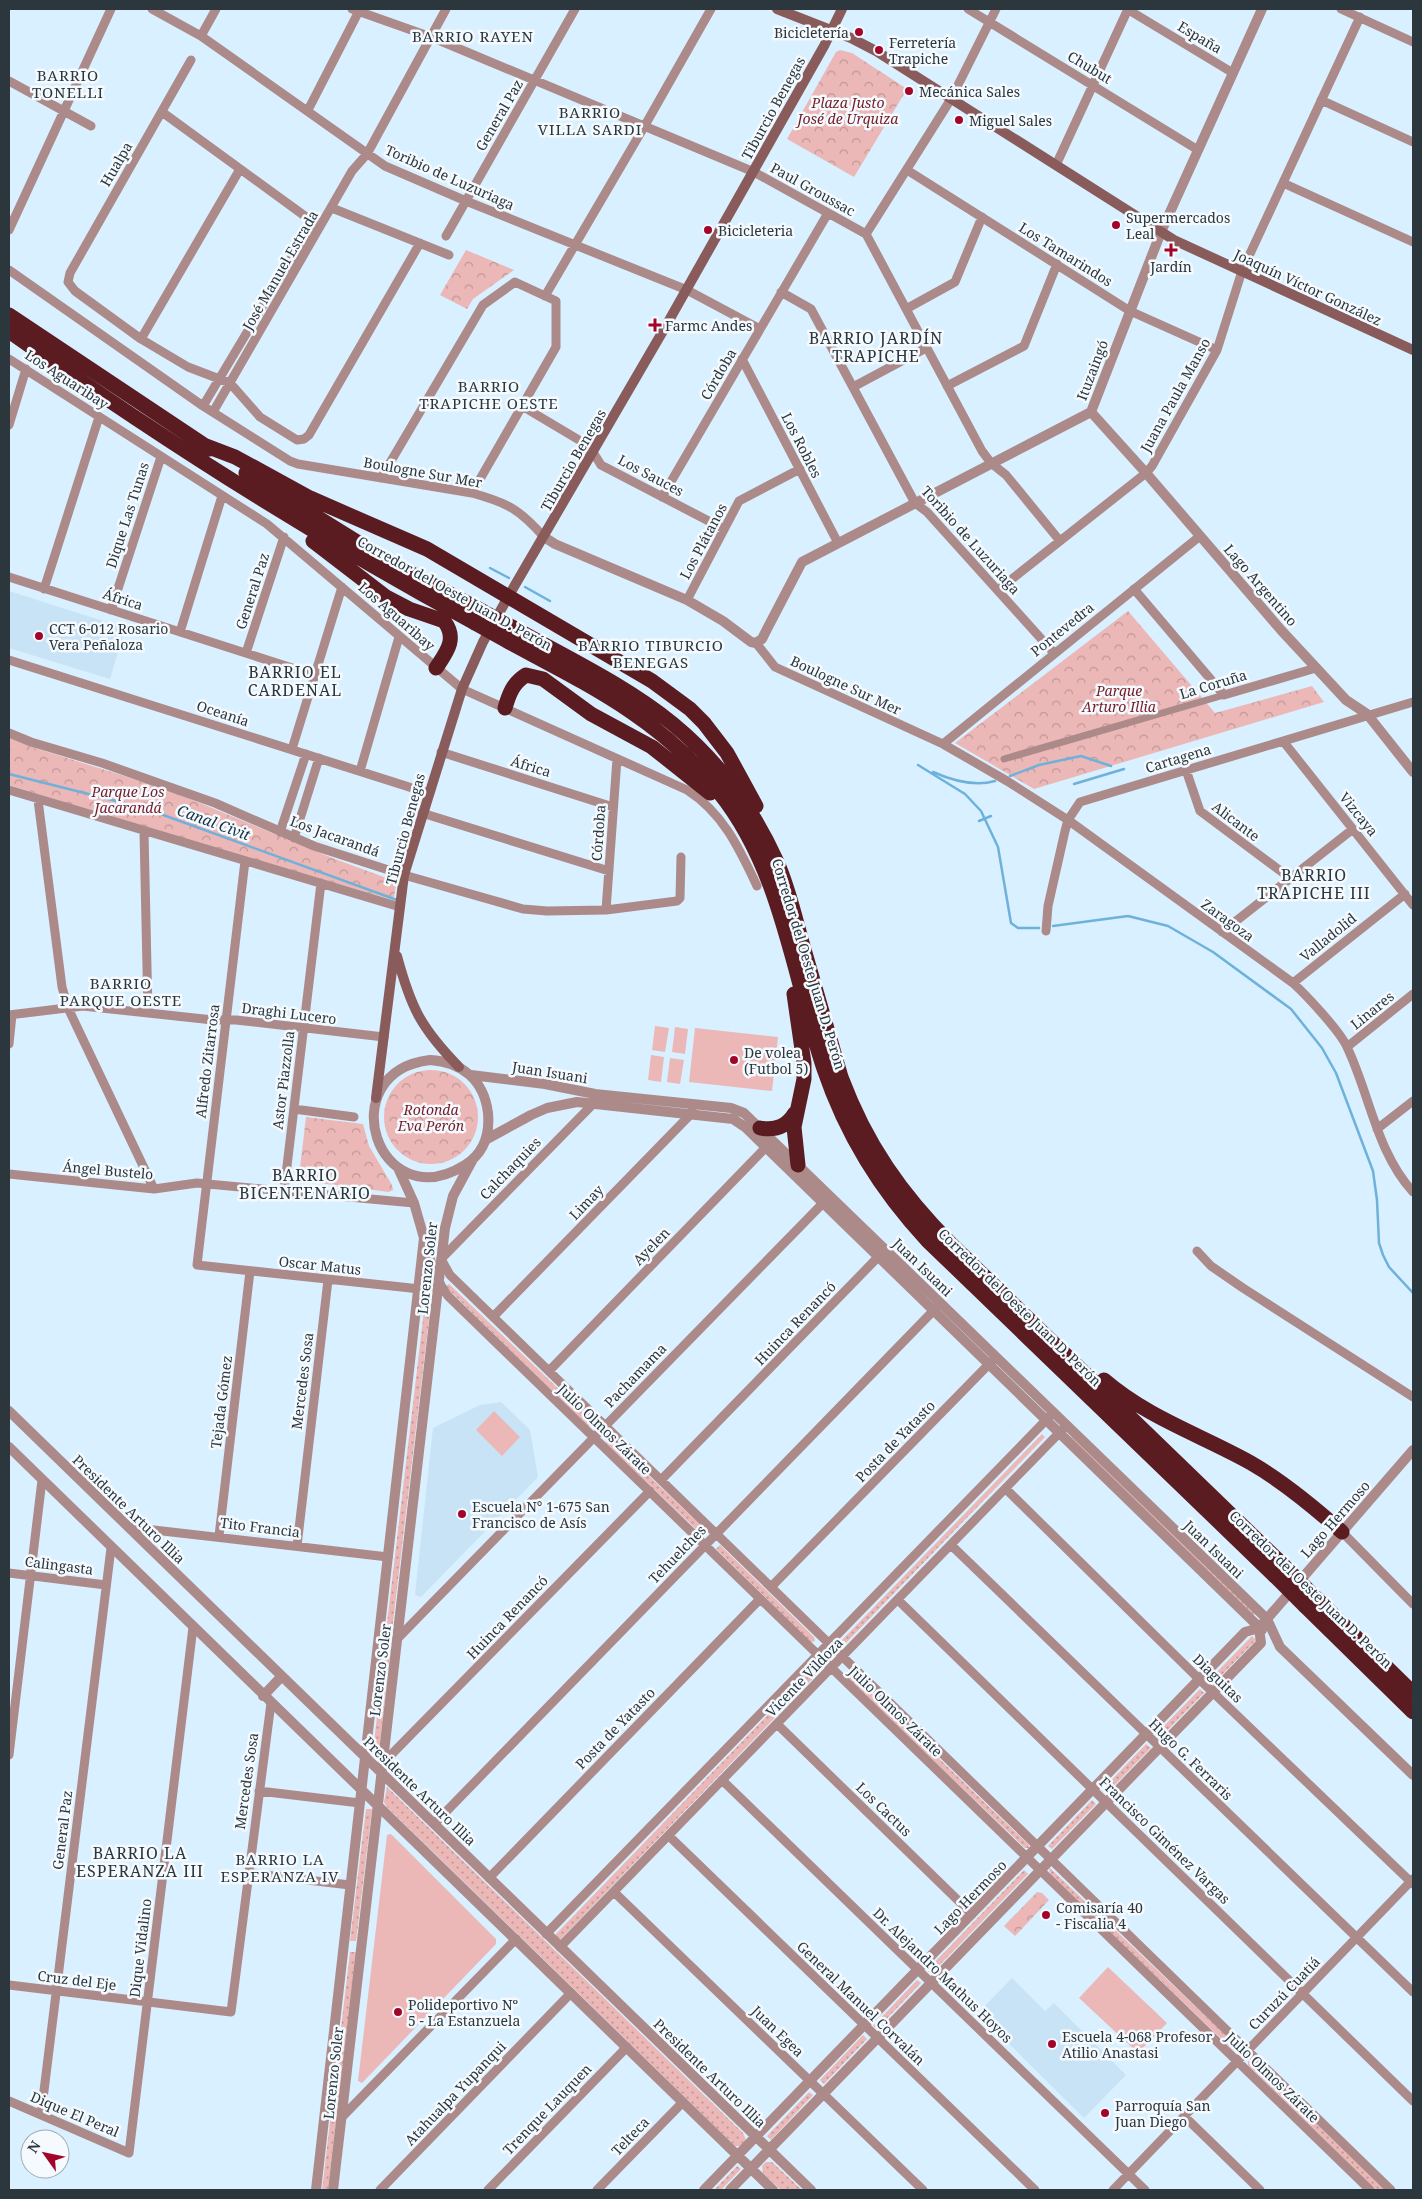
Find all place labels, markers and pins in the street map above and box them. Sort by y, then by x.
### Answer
place label: Bicicletería [774,23,849,42]
marker: Bicicletería [853,26,865,38]
place label: Ferretería Trapiche [889,33,956,68]
marker: Ferretería Trapiche [873,44,885,56]
place label: Mecánica Sales [919,82,1020,101]
marker: Mecánica Sales [903,85,915,97]
place label: Miguel Sales [969,111,1052,130]
marker: Miguel Sales [953,114,965,126]
place label: Supermercados Leal [1126,208,1230,243]
marker: Supermercados Leal [1110,219,1122,231]
place label: Bicicleteria [718,221,793,240]
marker: Bicicleteria [702,224,714,236]
marker: Jardín [1165,244,1177,256]
place label: Jardín [1149,257,1192,276]
place label: Farmc Andes [665,316,752,335]
marker: Farmc Andes [649,319,661,331]
place label: CCT 6-012 Rosario Vera Peñaloza [49,619,168,654]
marker: CCT 6-012 Rosario Vera Peñaloza [33,630,45,642]
place label: De volea (Futbol 5) [744,1043,808,1078]
marker: De volea (Futbol 5) [728,1054,740,1066]
place label: Escuela N° 1-675 San Francisco de Asís [472,1497,610,1532]
marker: Escuela N° 1-675 San Francisco de Asís [456,1508,468,1520]
place label: Comisaría 40 - Fiscalia 4 [1056,1898,1143,1933]
marker: Comisaría 40 - Fiscalia 4 [1040,1909,1052,1921]
place label: Polideportivo Nº 5 - La Estanzuela [408,1995,520,2030]
marker: Polideportivo Nº 5 - La Estanzuela [392,2006,404,2018]
place label: Escuela 4-068 Profesor Atilio Anastasi [1062,2027,1213,2062]
marker: Escuela 4-068 Profesor Atilio Anastasi [1046,2038,1058,2050]
place label: Parroquía San Juan Diego [1114,2096,1211,2131]
marker: Parroquía San Juan Diego [1099,2107,1111,2119]

